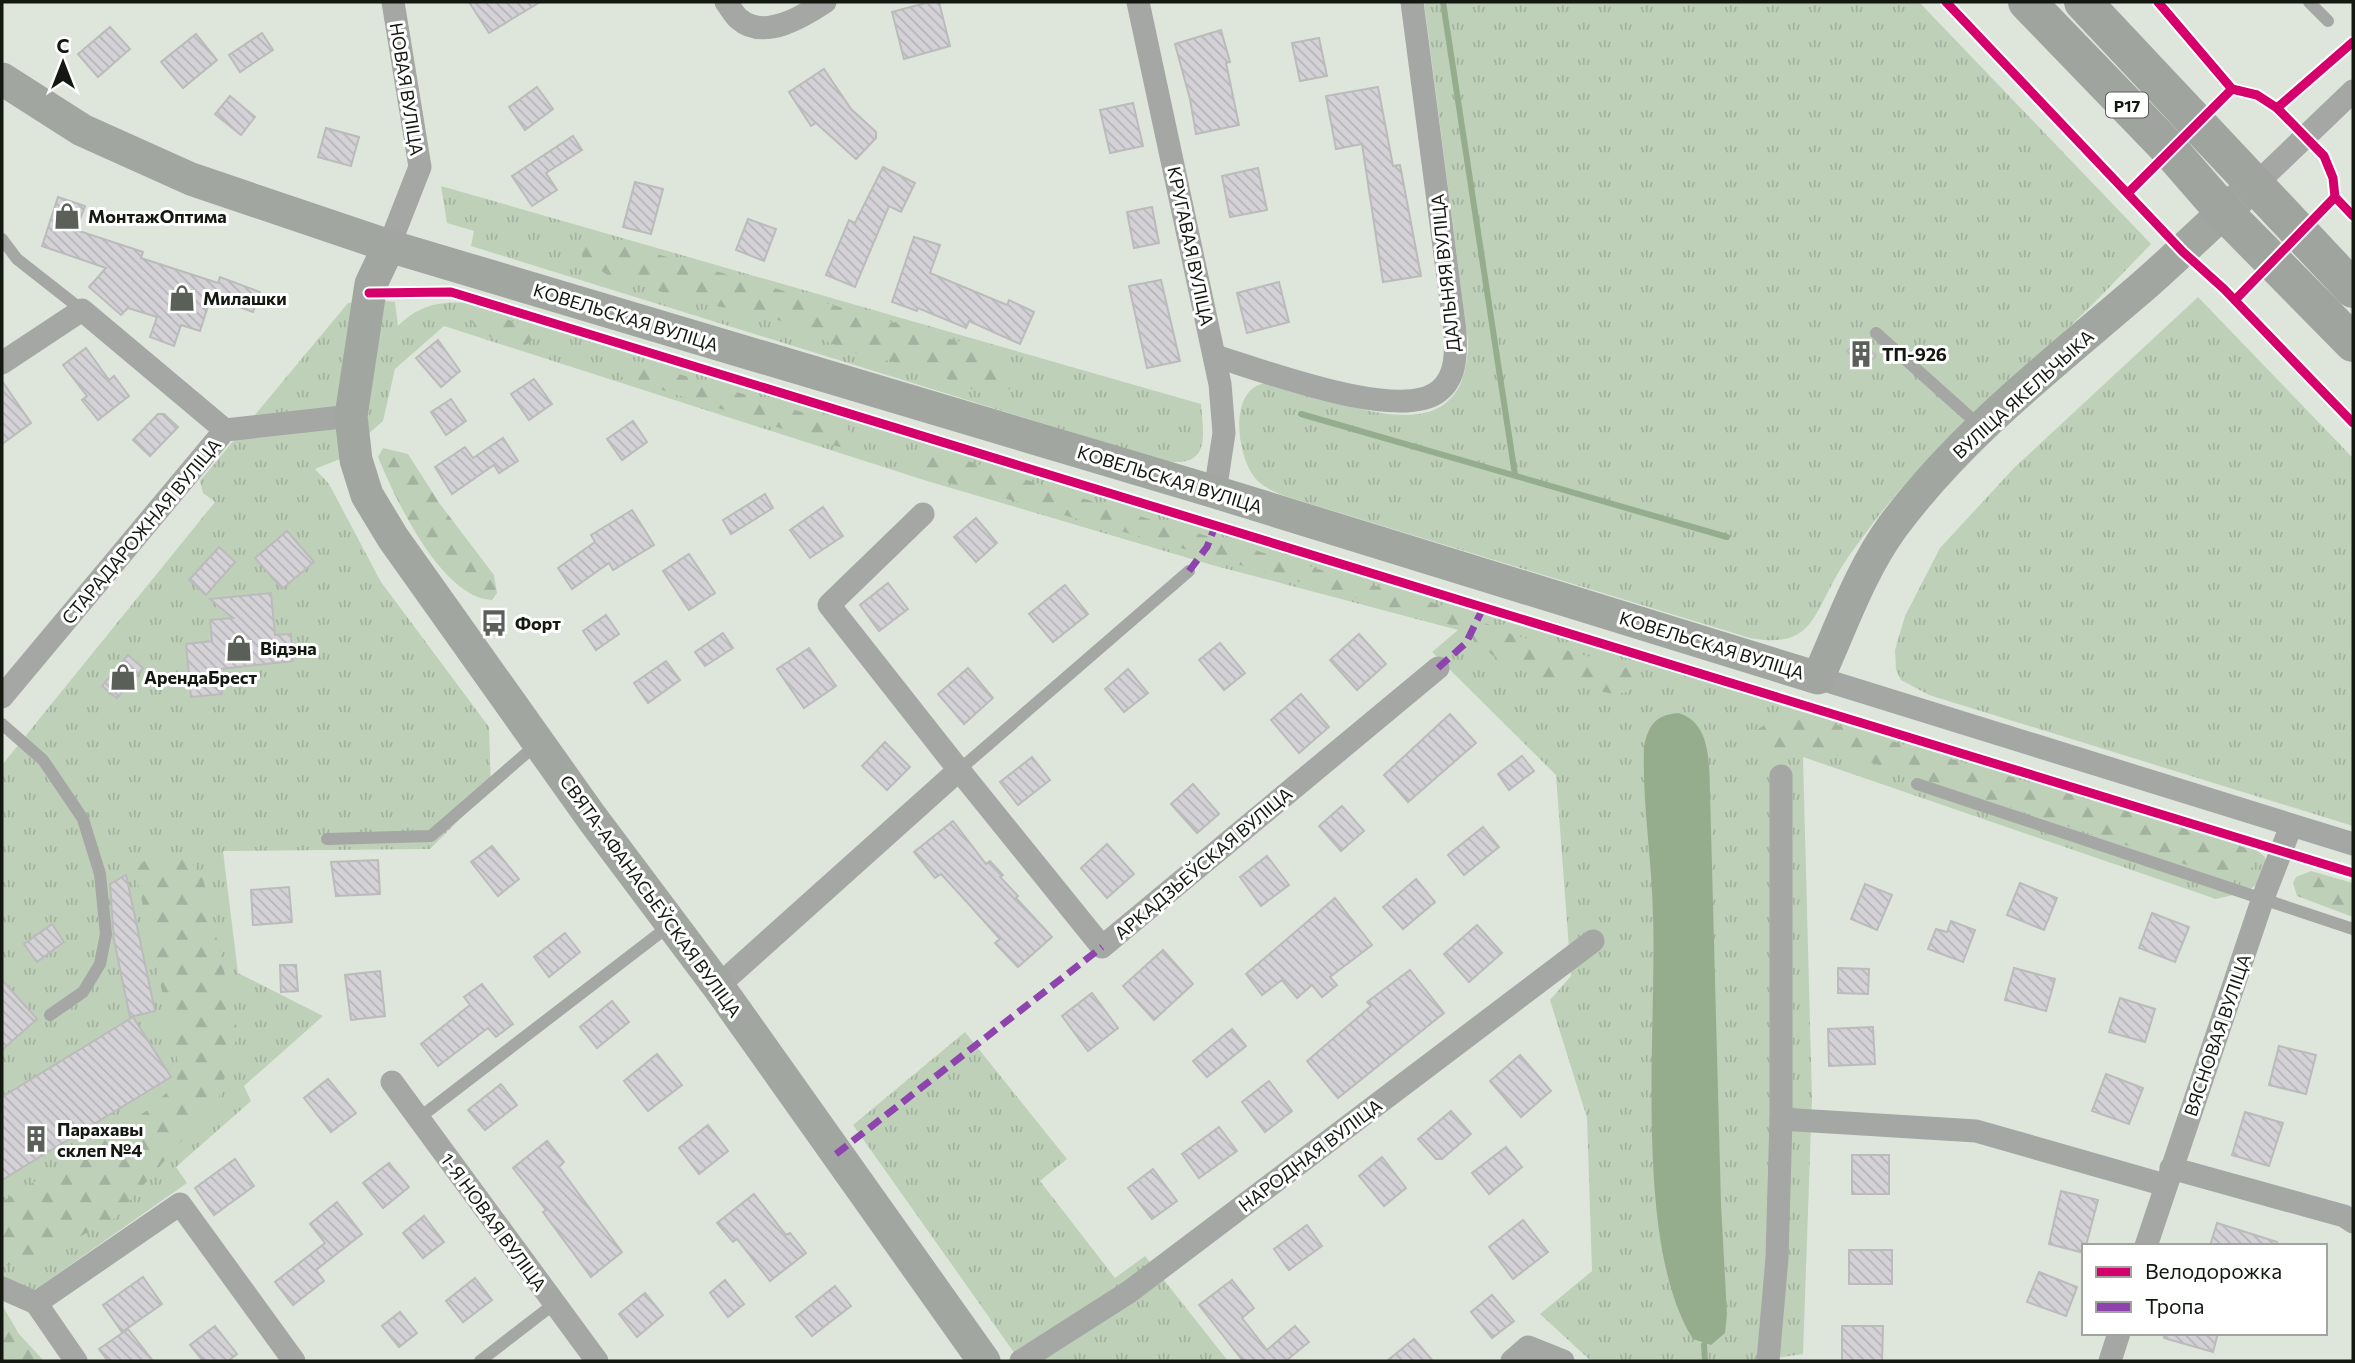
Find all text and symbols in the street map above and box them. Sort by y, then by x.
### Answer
street label: НОВАЯ ВУЛІЦА [386,21,428,157]
north arrow [28,28,98,98]
text: С [57,34,70,57]
road number: Р17 [2106,92,2148,118]
street label: КРУГАВАЯ ВУЛІЦА [1163,164,1219,328]
street label: ДАЛЬНЯЯ ВУЛІЦА [1426,193,1464,353]
shop icon: МонтажОптима [52,201,82,231]
place label: МонтажОптима [88,205,227,227]
street label: КОВЕЛЬСКАЯ ВУЛІЦА [531,278,721,356]
shop icon: Милашки [167,283,197,313]
place label: Милашки [203,287,287,309]
street label: ВУЛІЦА ЯКЕЛЬЧЫКА [1948,325,2098,463]
building icon: ТП-926 [1846,339,1876,369]
place label: ТП-926 [1882,343,1947,365]
street label: СТАРАДАРОЖНАЯ ВУЛІЦА [57,434,225,628]
street label: КОВЕЛЬСКАЯ ВУЛІЦА [1075,440,1265,518]
street label: КОВЕЛЬСКАЯ ВУЛІЦА [1617,606,1807,684]
bus stop icon: Форт [479,608,509,638]
place label: Форт [515,612,561,634]
shop icon: Відэна [224,633,254,663]
place label: Відэна [260,637,317,659]
shop icon: АрендаБрест [108,662,138,692]
place label: АрендаБрест [144,666,257,688]
street label: СВЯТА-АФАНАСЬЕЎСКАЯ ВУЛІЦА [556,771,746,1021]
street label: АРКАДЗЬЕЎСКАЯ ВУЛІЦА [1110,782,1296,944]
street label: ВЯСНОВАЯ ВУЛІЦА [2179,951,2255,1119]
street label: НАРОДНАЯ ВУЛІЦА [1234,1094,1386,1216]
place label: Парахавы склеп №4 [57,1118,143,1161]
building icon: Парахавы склеп №4 [21,1124,51,1154]
street label: 1-Я НОВАЯ ВУЛІЦА [437,1149,551,1295]
legend [2082,1244,2327,1335]
text: Велодорожка [2145,1258,2282,1283]
text: Тропа [2145,1293,2204,1318]

